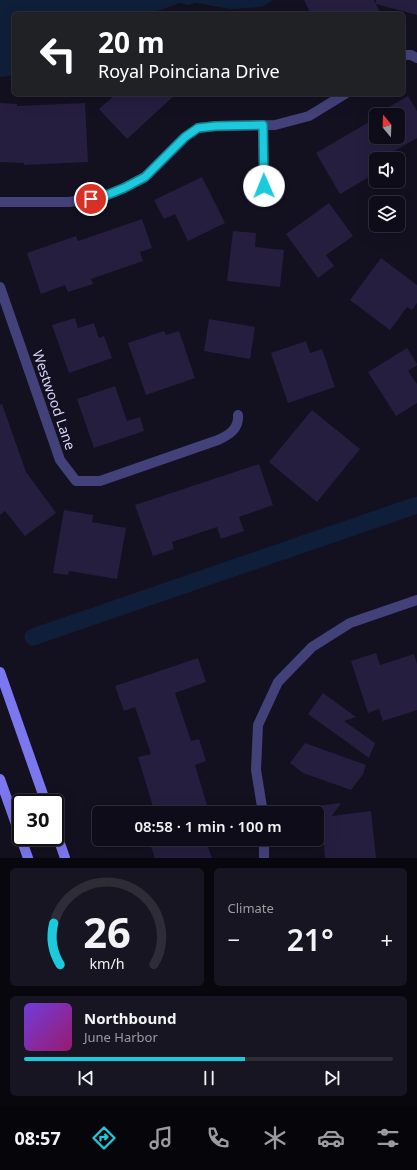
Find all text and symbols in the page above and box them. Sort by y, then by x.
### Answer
text: 20 m [98,23,165,61]
icon: left [32,28,84,80]
text: Royal Poinciana Drive [98,59,280,83]
north arrow [369,108,405,144]
map controls [369,108,405,232]
button: sound [369,152,405,188]
position arrow [243,165,285,207]
pin [74,182,108,216]
icon: arrive [80,188,102,210]
button: layers [369,196,405,232]
street label: Westwood Lane [29,347,80,452]
speed limit sign: 30 [12,794,64,846]
text: 08:58 · 1 min · 100 m [134,816,282,836]
text: Climate [228,899,274,917]
text: 26 [83,904,131,960]
text: 21° [287,919,334,960]
text: − [228,924,240,954]
text: + [380,924,393,954]
text: km/h [89,954,124,973]
text: Northbound [84,1008,176,1028]
text: June Harbor [84,1028,158,1046]
icon: previous [75,1067,97,1089]
icon: pause [198,1067,220,1089]
icon: next [321,1067,343,1089]
icon: directions [90,1124,118,1152]
icon: music [147,1124,175,1152]
icon: phone [204,1124,232,1152]
icon: climate [261,1124,289,1152]
icon: car [317,1124,345,1152]
icon: filters [374,1124,402,1152]
text: 08:57 [14,1126,61,1150]

